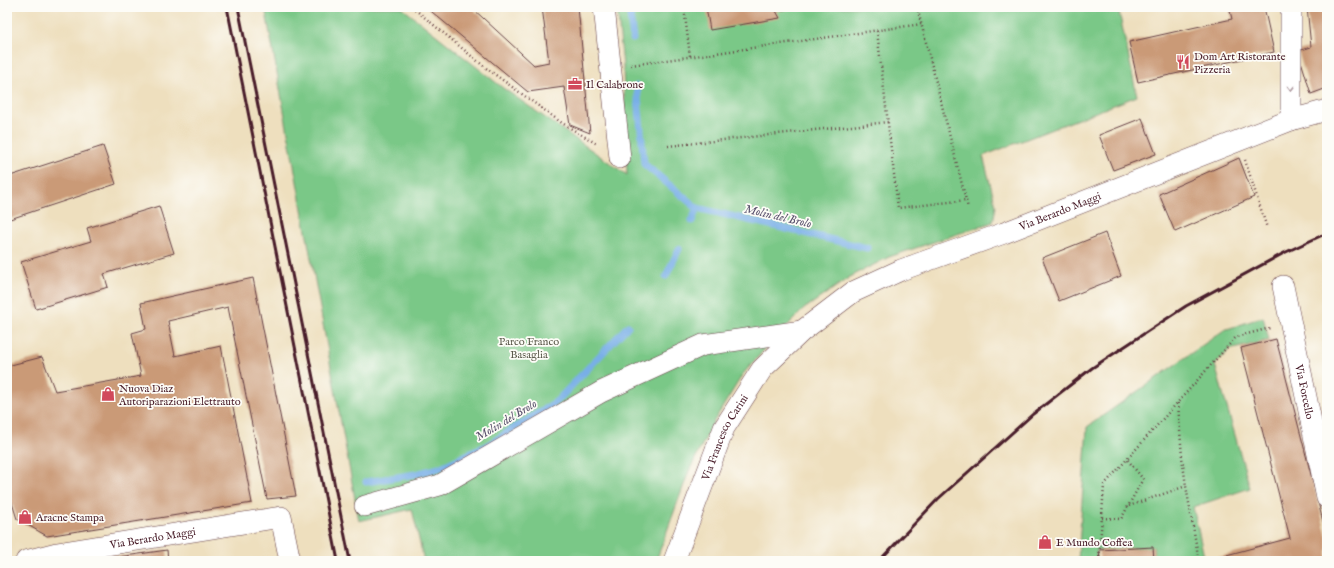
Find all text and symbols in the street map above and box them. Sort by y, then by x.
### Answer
place label: Dom Art Ristorante Pizzeria [1194,50,1286,77]
restaurant icon: Dom Art Ristorante Pizzeria [1175,54,1191,70]
office icon: Il Calabrone [567,76,583,92]
place label: Il Calabrone [586,78,643,92]
one-way arrow [1287,85,1295,91]
street label: Via Berardo Maggi [1016,189,1103,235]
water label: Molin del Brolo [743,201,813,232]
park label: Parco Franco Basaglia [499,335,559,362]
street label: Via Forcello [1291,362,1317,421]
place label: Nuova Diaz Autoriparazioni Elettrauto [118,382,241,409]
shop icon: Nuova Diaz Autoriparazioni Elettrauto [100,386,116,402]
street label: Via Francesco Carini [699,392,752,483]
water label: Molin del Brolo [473,396,540,445]
shop icon: Aracne Stampa [17,509,33,525]
place label: Aracne Stampa [35,511,104,525]
street label: Via Berardo Maggi [108,525,197,553]
shop icon: E Mundo Coffea [1037,534,1053,550]
place label: E Mundo Coffea [1056,536,1132,550]

